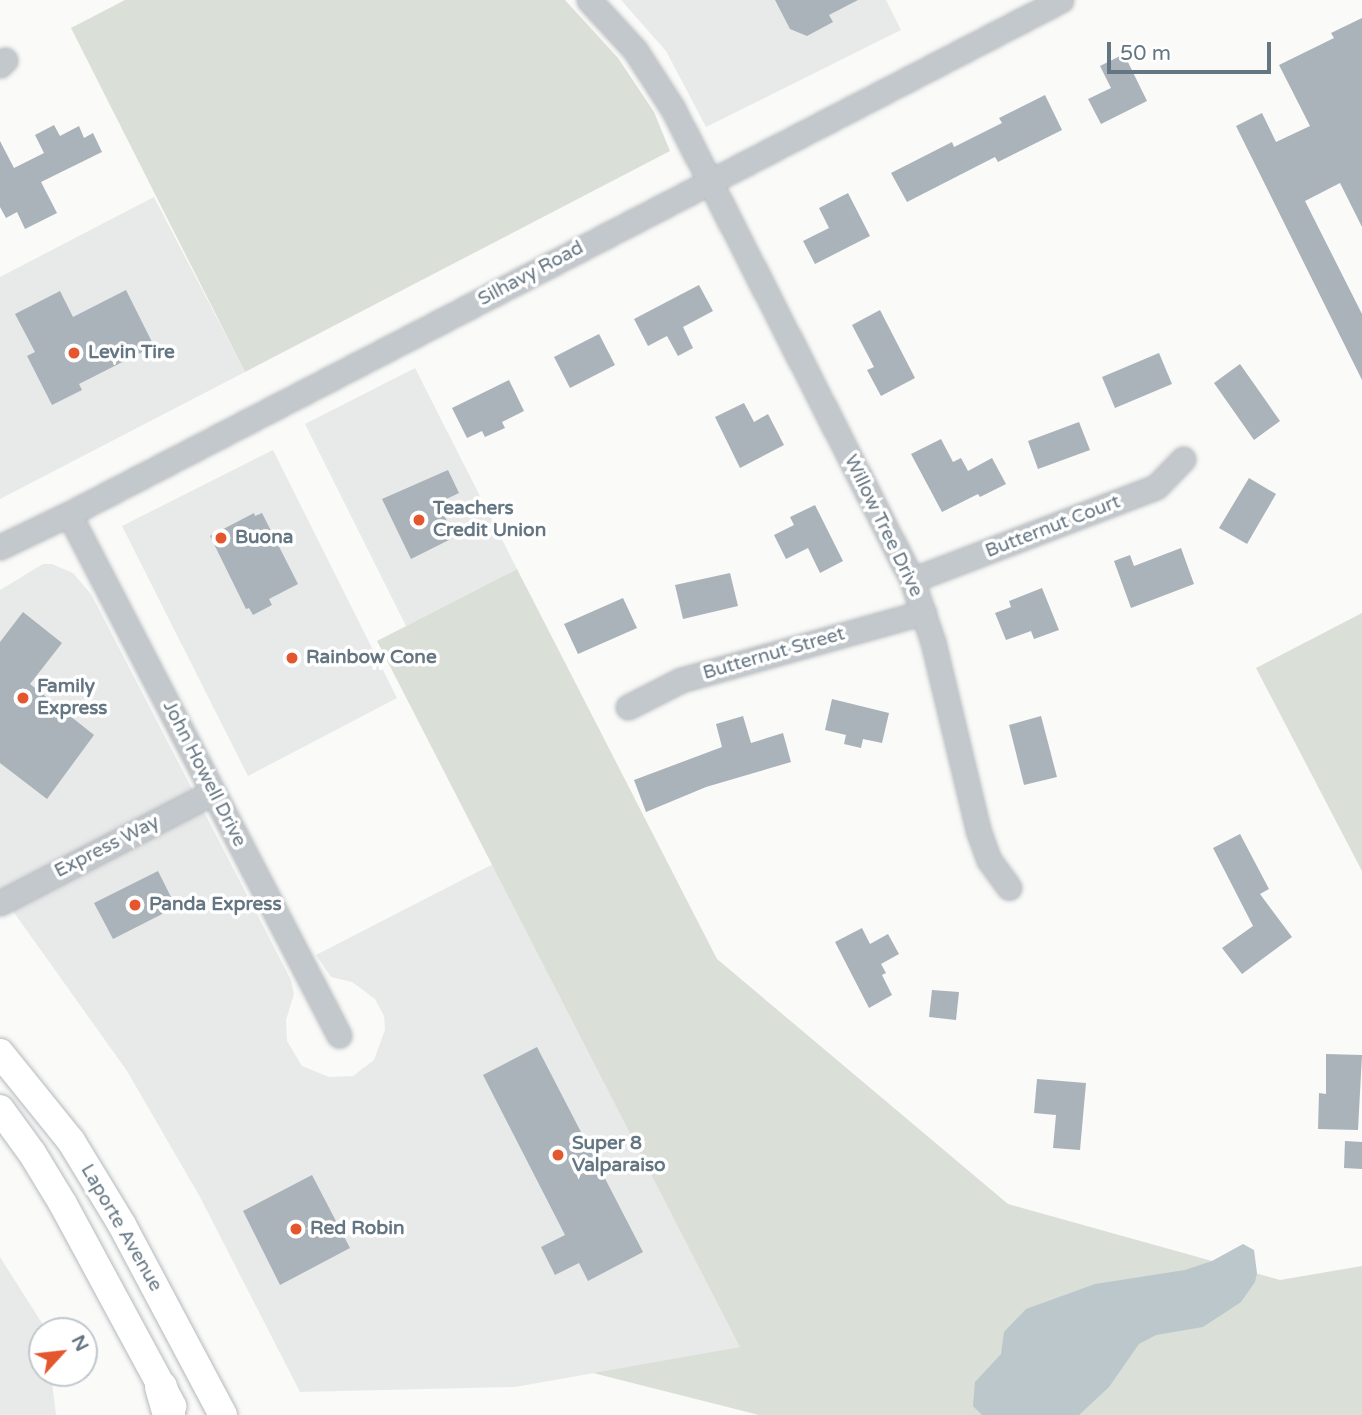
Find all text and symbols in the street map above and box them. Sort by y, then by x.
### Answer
scale bar [1110,28,1274,72]
text: 50 m [1120,41,1171,66]
street label: Silhavy Road [474,237,588,311]
place label: Levin Tire [88,342,175,364]
marker: Levin Tire [66,345,82,361]
street label: Willow Tree Drive [839,451,927,601]
street label: Butternut Court [982,491,1124,563]
place label: Teachers Credit Union [433,498,546,542]
marker: Teachers Credit Union [411,512,427,528]
place label: Buona [235,527,293,549]
marker: Buona [213,530,229,546]
street label: Butternut Street [700,623,848,685]
place label: Rainbow Cone [306,647,437,669]
marker: Rainbow Cone [284,650,300,666]
place label: Family Express [37,676,107,720]
marker: Family Express [15,690,31,706]
street label: John Howell Drive [157,697,251,851]
street label: Express Way [51,811,163,883]
place label: Panda Express [149,894,282,916]
marker: Panda Express [127,897,143,913]
place label: Super 8 Valparaiso [572,1133,666,1177]
marker: Super 8 Valparaiso [550,1147,566,1163]
street label: Laporte Avenue [75,1160,167,1296]
place label: Red Robin [310,1218,405,1240]
marker: Red Robin [288,1221,304,1237]
north arrow [28,1317,98,1387]
text: N [67,1332,93,1355]

